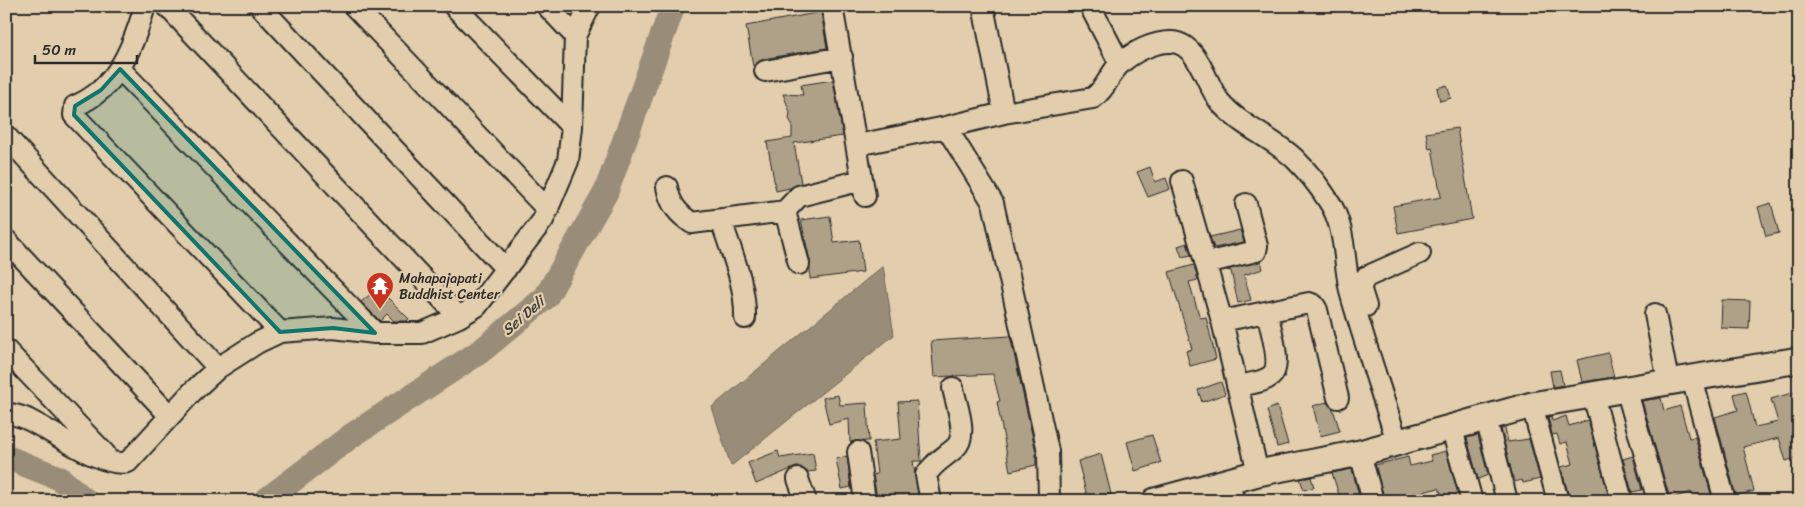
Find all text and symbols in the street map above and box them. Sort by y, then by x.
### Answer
scale bar [35,32,138,64]
text: 50 m [42,37,77,63]
place label: Mahapajapati Buddhist Center [399,266,501,307]
temple icon: Mahapajapati Buddhist Center [365,271,395,310]
water label: Sei Deli [496,288,552,342]

